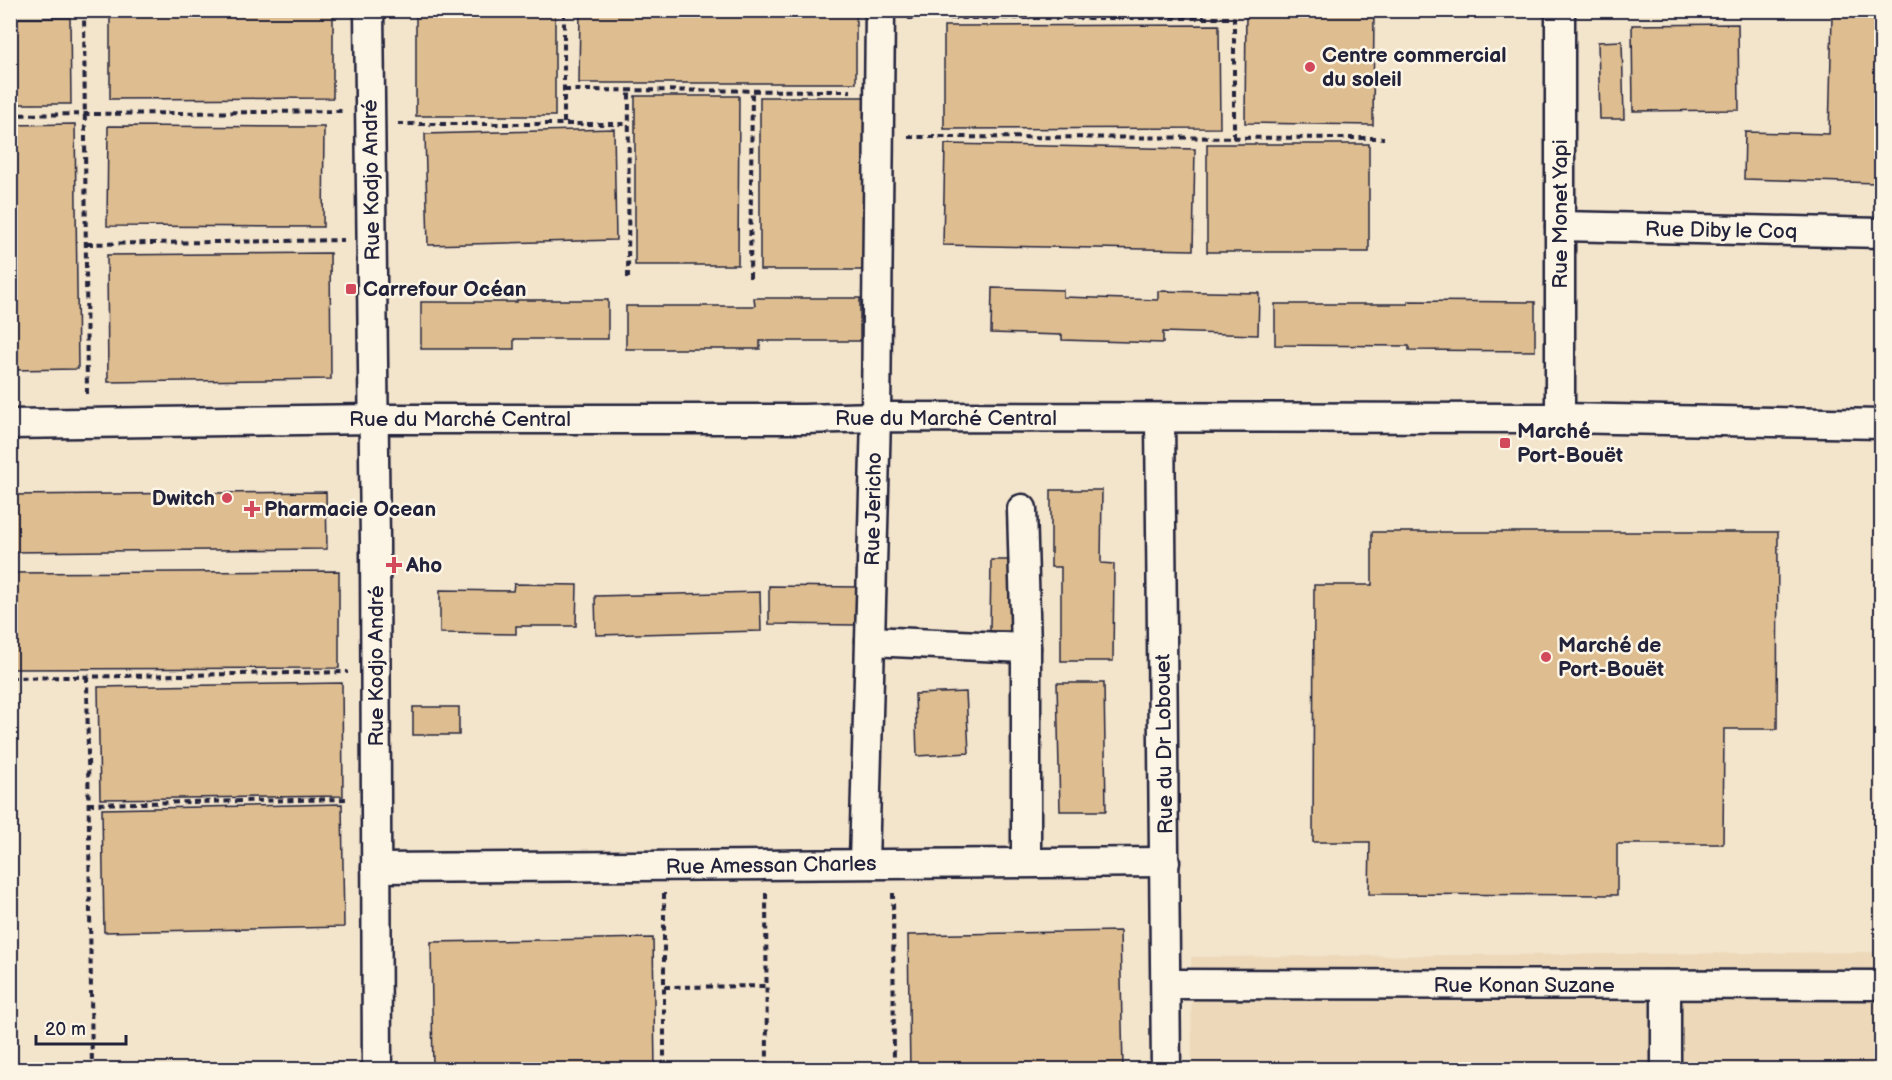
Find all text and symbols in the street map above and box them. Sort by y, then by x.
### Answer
place label: Centre commercial du soleil [1322,43,1507,92]
marker: Centre commercial du soleil [1303,60,1317,74]
street label: Rue Kodjo André [358,99,385,261]
street label: Rue Monet Yapi [1548,139,1573,289]
street label: Rue Diby le Coq [1645,217,1797,244]
place label: Carrefour Océan [363,277,526,302]
marker: Carrefour Océan [344,282,358,296]
street label: Rue du Marché Central [835,406,1057,431]
street label: Rue du Marché Central [349,407,571,432]
place label: Marché Port-Bouët [1517,419,1623,468]
marker: Marché Port-Bouët [1498,436,1512,450]
street label: Rue Jericho [860,452,887,566]
place label: Dwitch [152,486,215,511]
marker: Dwitch [220,491,234,505]
place label: Pharmacie Ocean [264,497,436,522]
marker: Pharmacie Ocean [245,502,259,516]
place label: Aho [405,553,442,578]
marker: Aho [387,558,401,572]
street label: Rue Kodjo André [364,585,389,747]
place label: Marché de Port-Bouët [1558,633,1664,682]
marker: Marché de Port-Bouët [1539,650,1553,664]
street label: Rue du Dr Lobouet [1150,653,1179,834]
street label: Rue Amessan Charles [665,851,877,880]
street label: Rue Konan Suzane [1433,973,1615,998]
scale bar [36,1008,126,1046]
text: 20 m [45,1019,86,1040]

